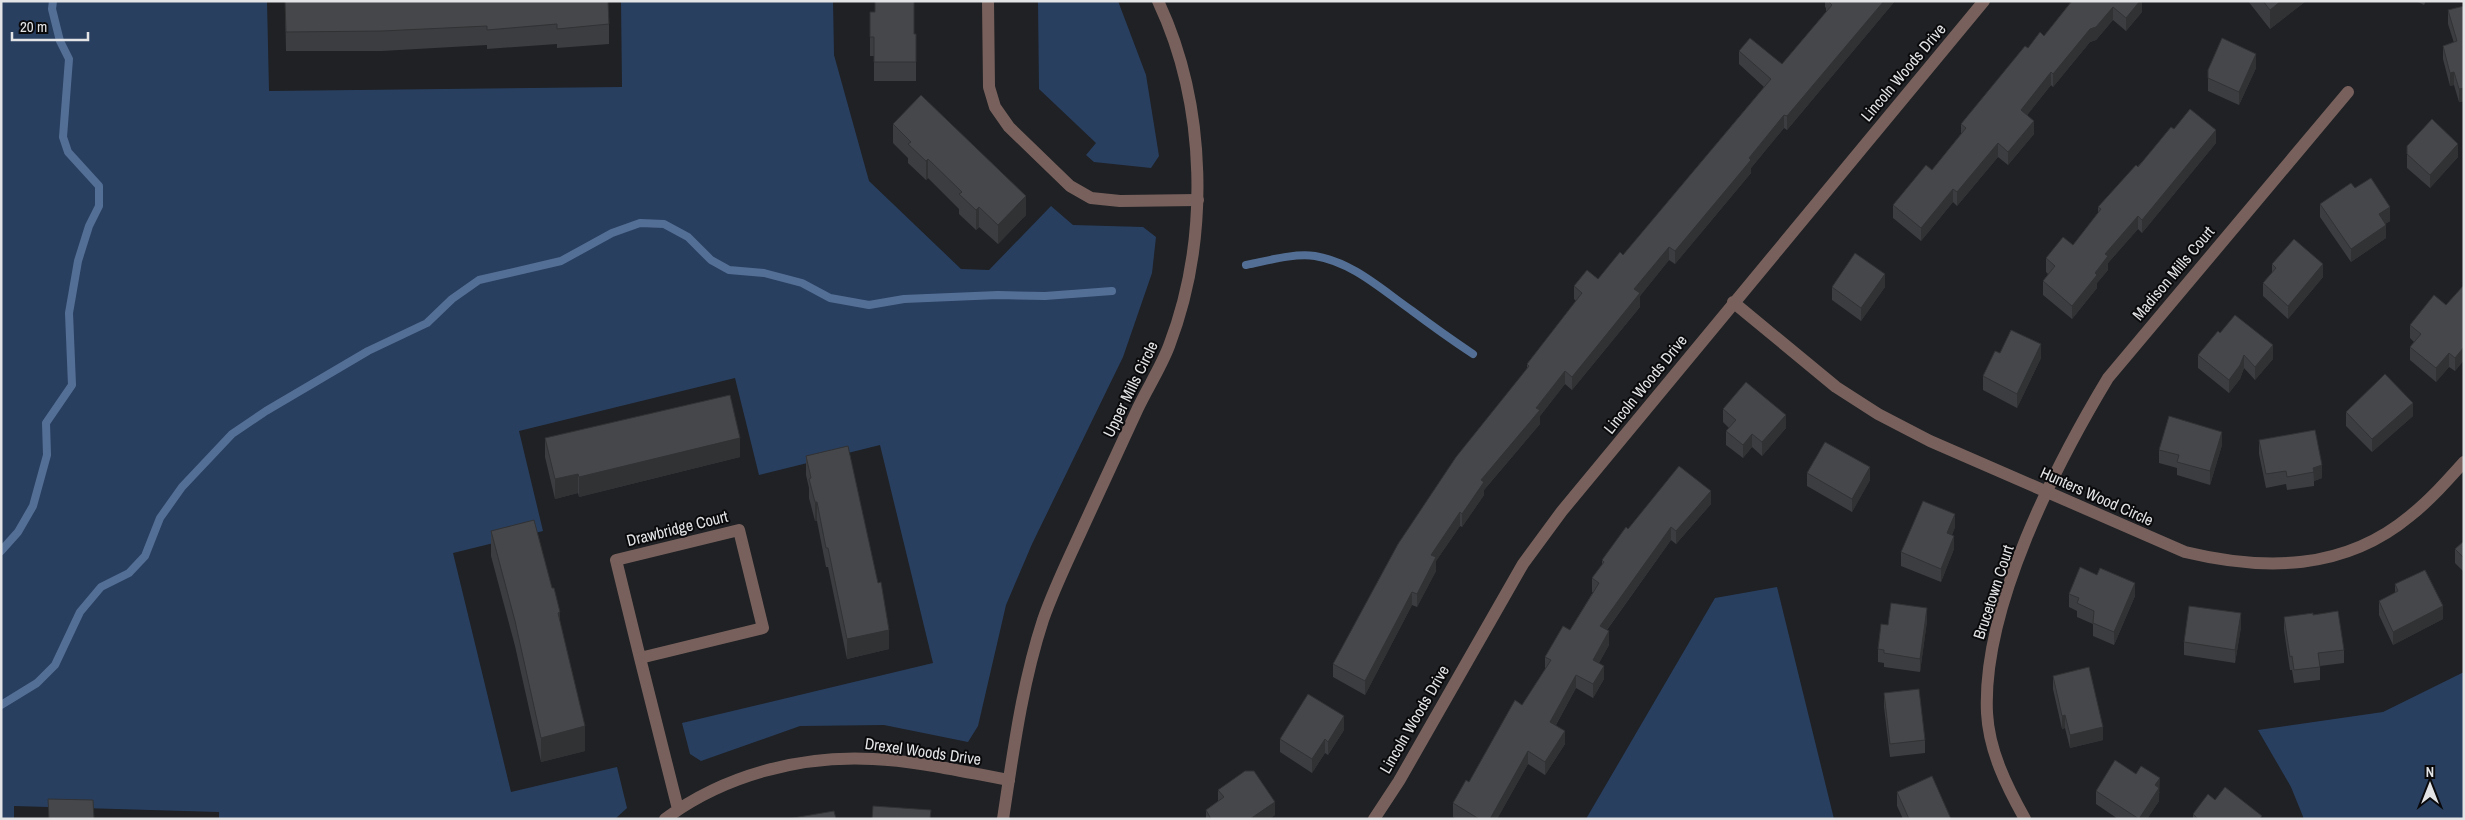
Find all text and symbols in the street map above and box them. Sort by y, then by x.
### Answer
scale bar [12,10,89,42]
text: 20 m [20,16,47,37]
street label: Lincoln Woods Drive [1856,18,1950,126]
street label: Madison Mills Court [2127,221,2219,325]
street label: Lincoln Woods Drive [1598,330,1692,438]
street label: Upper Mills Circle [1097,337,1163,441]
street label: Hunters Wood Circle [2037,461,2157,531]
street label: Drawbridge Court [624,505,730,551]
street label: Brucetown Court [1967,542,2019,642]
street label: Lincoln Woods Drive [1374,661,1454,777]
street label: Drexel Woods Drive [863,732,983,770]
north arrow [2405,760,2455,810]
text: N [2426,763,2434,781]

